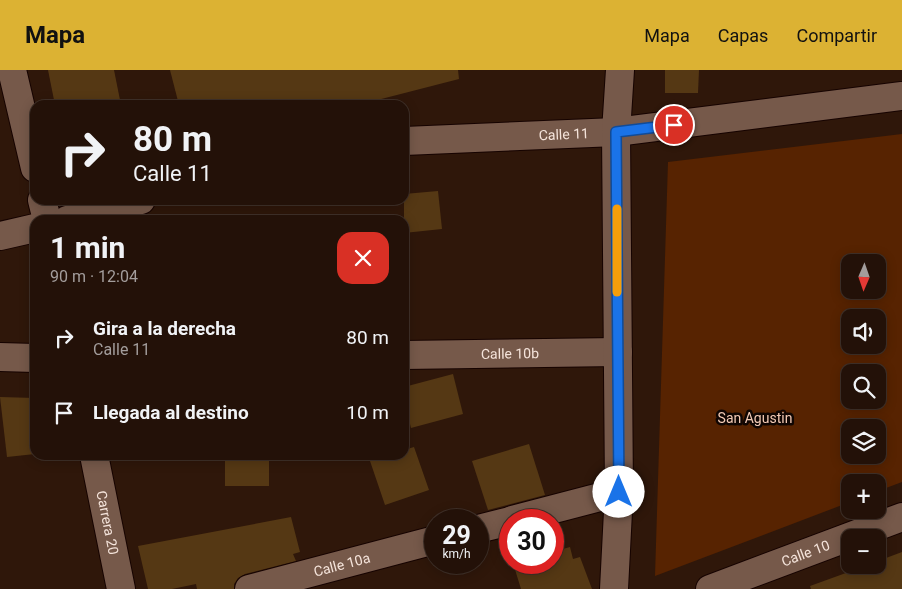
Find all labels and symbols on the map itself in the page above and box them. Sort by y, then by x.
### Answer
pin [653,104,695,146]
street label: Calle 11 [538,125,589,143]
north arrow [841,254,886,299]
street label: Calle 10b [481,345,539,362]
park label: San Agustin [718,410,792,426]
position arrow [592,465,644,517]
street label: Carrera 20 [93,489,122,556]
speed limit sign: 30 [499,509,564,574]
street label: Calle 10 [779,537,832,569]
street label: Calle 10a [312,549,372,580]

